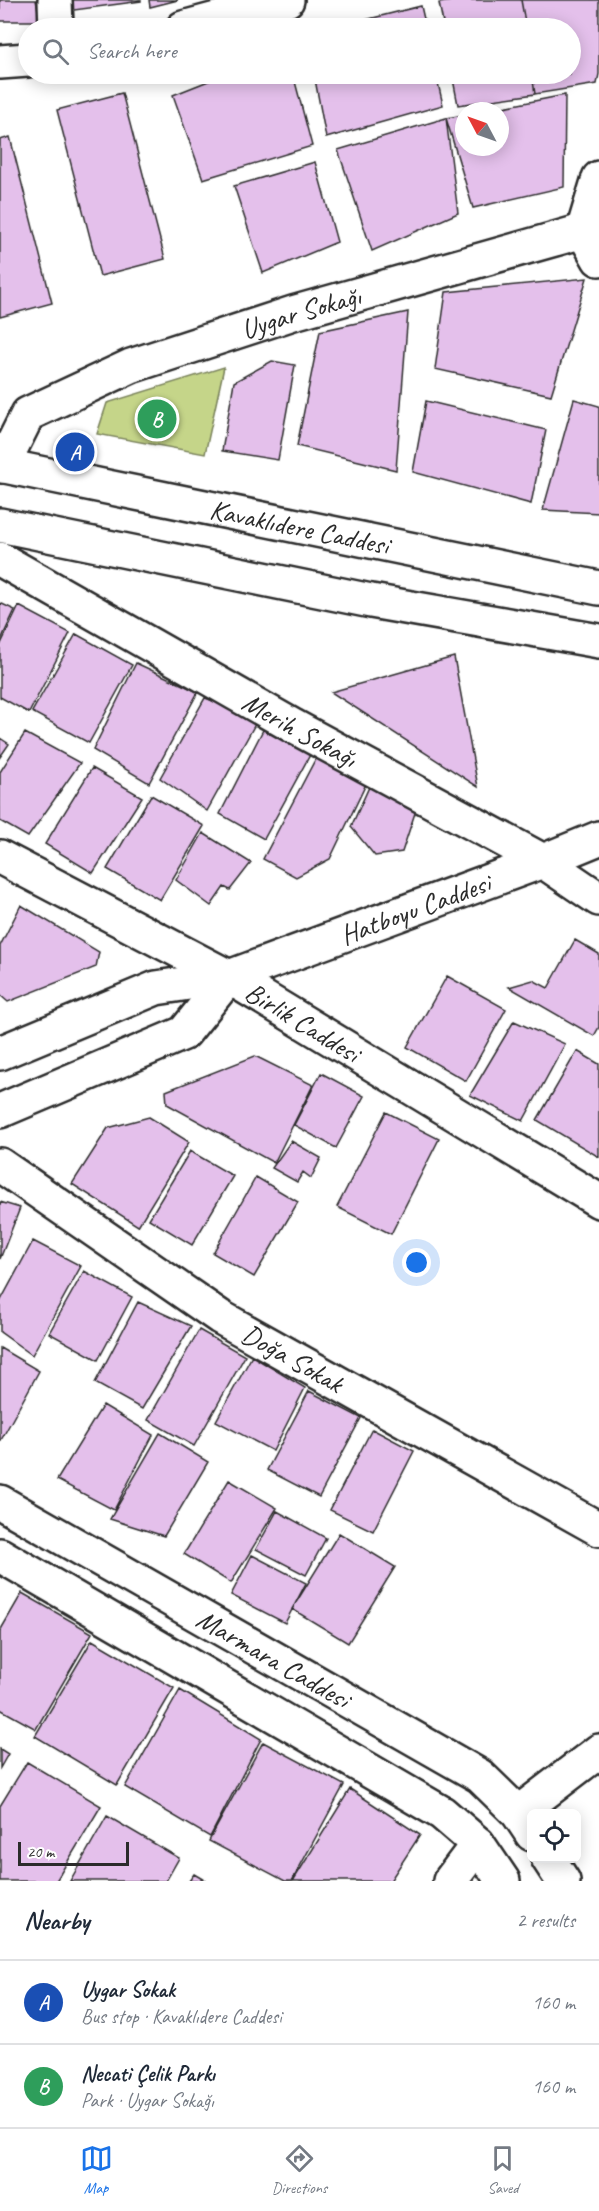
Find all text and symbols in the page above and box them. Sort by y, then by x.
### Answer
search box [18,18,581,84]
icon: search [39,35,72,68]
text: Search here [87,37,177,65]
north arrow [455,102,509,156]
street label: Uygar Sokağı [237,277,366,346]
pin: B [138,396,176,442]
pin: A [56,430,94,474]
street label: Kavaklıdere Caddesi [207,491,396,563]
street label: Merih Sokağı [237,684,365,776]
street label: Hatboyu Caddesi [335,863,498,952]
street label: Birlik Caddesi [239,974,370,1072]
your location [402,1248,431,1277]
street label: Doğa Sokak [236,1315,351,1401]
street label: Marmara Caddesi [191,1601,360,1718]
map controls [527,1809,581,1863]
button: locate [527,1809,581,1863]
scale bar [18,1839,129,1866]
text: 20 m [27,1842,54,1862]
text: Nearby [24,1904,89,1937]
text: 2 results [516,1908,575,1933]
text: Uygar Sokak [81,1976,175,2004]
text: A [38,1990,49,2015]
text: 160 m [532,1990,575,2015]
text: Bus stop · Kavaklıdere Caddesi [81,2004,282,2029]
text: Necati Çelik Parkı [81,2060,215,2088]
text: B [38,2074,49,2099]
text: 160 m [532,2074,575,2099]
text: Park · Uygar Sokağı [81,2088,214,2113]
tab: Map [80,2142,113,2198]
tab: Directions [272,2142,327,2198]
tab: Saved [486,2142,519,2198]

